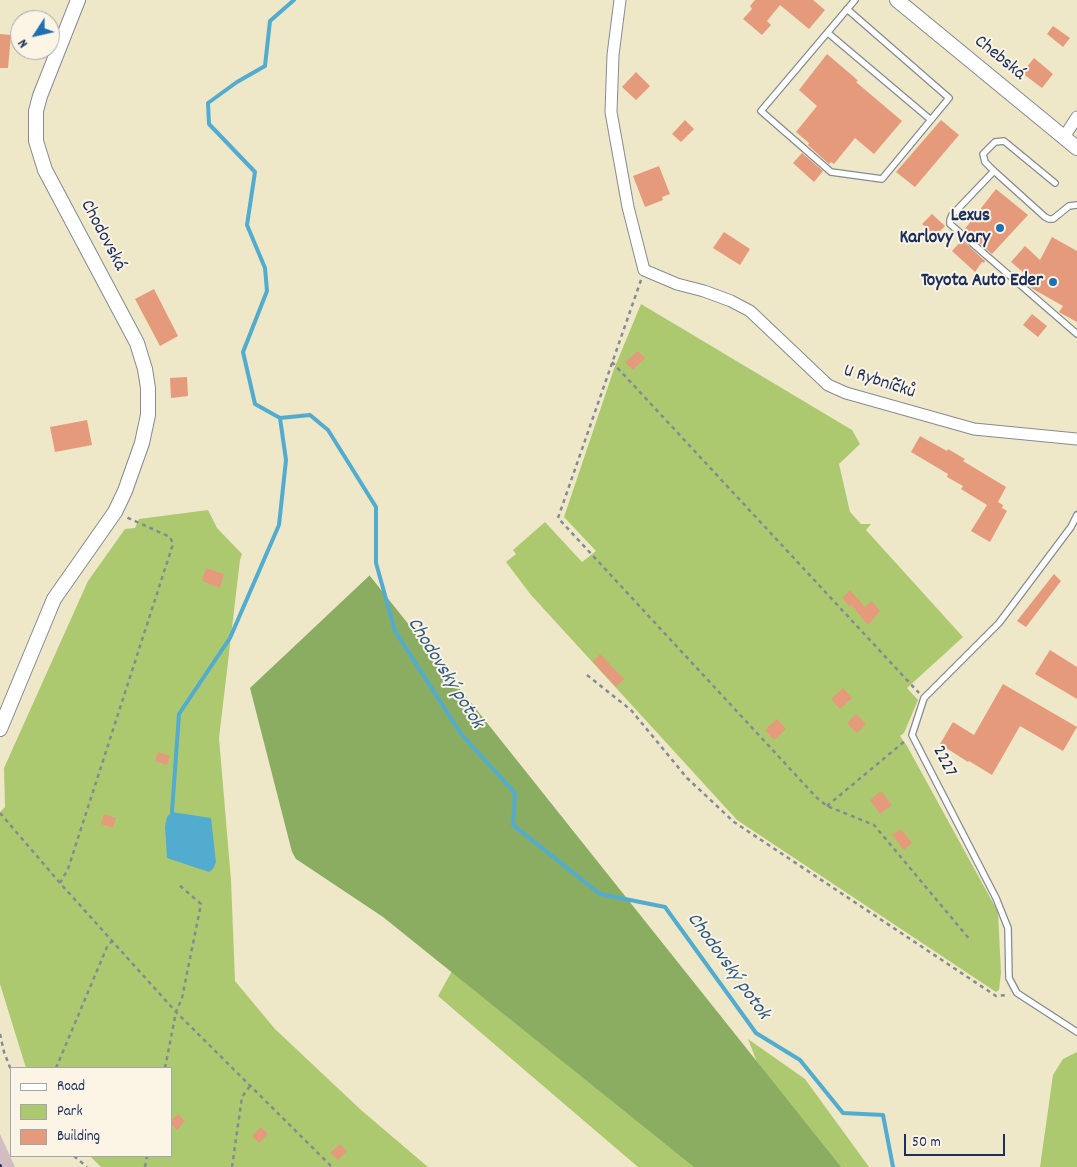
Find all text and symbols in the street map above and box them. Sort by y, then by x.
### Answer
north arrow [10,10,60,60]
street label: Chebská [969,31,1029,87]
text: N [13,34,34,52]
street label: Chodovská [74,197,130,275]
place label: Lexus Karlovy Vary [900,206,990,250]
marker: Lexus Karlovy Vary [994,222,1006,234]
place label: Toyota Auto Eder [921,271,1043,293]
marker: Toyota Auto Eder [1047,276,1059,288]
street label: U Rybníčků [840,361,918,405]
water label: Chodovský potok [400,614,488,734]
street label: 2227 [926,742,960,782]
water label: Chodovský potok [680,909,774,1025]
legend [10,1067,172,1157]
text: Road [57,1076,85,1098]
text: Park [57,1101,83,1123]
scale bar [907,1124,1008,1156]
text: Building [57,1126,100,1148]
text: 50 m [912,1132,941,1154]

